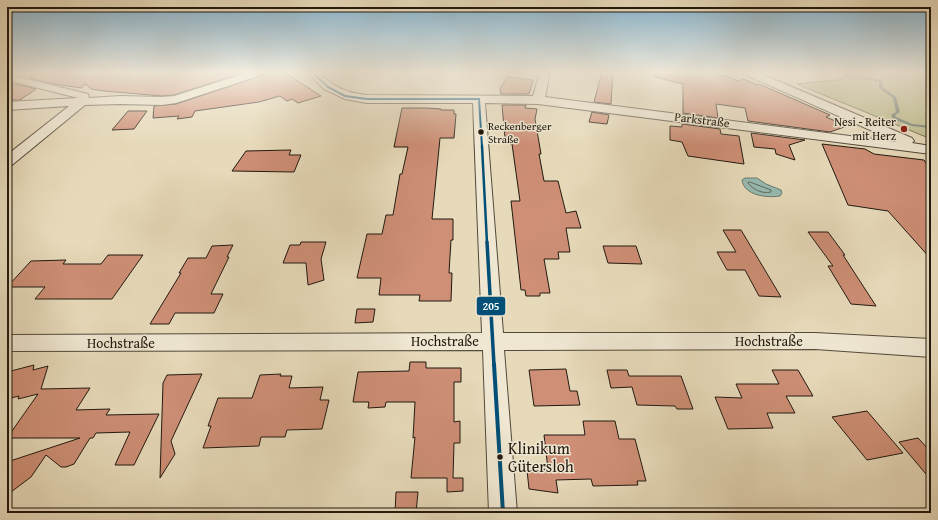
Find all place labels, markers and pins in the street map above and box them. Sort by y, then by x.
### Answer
place label: Nesi - Reiter mit Herz [834,113,896,144]
place label: Reckenberger Straße [488,118,552,147]
marker: Nesi - Reiter mit Herz [899,124,909,134]
marker: Reckenberger Straße [476,127,486,137]
place label: Klinikum Gütersloh [508,436,574,478]
marker: Klinikum Gütersloh [495,452,505,462]

